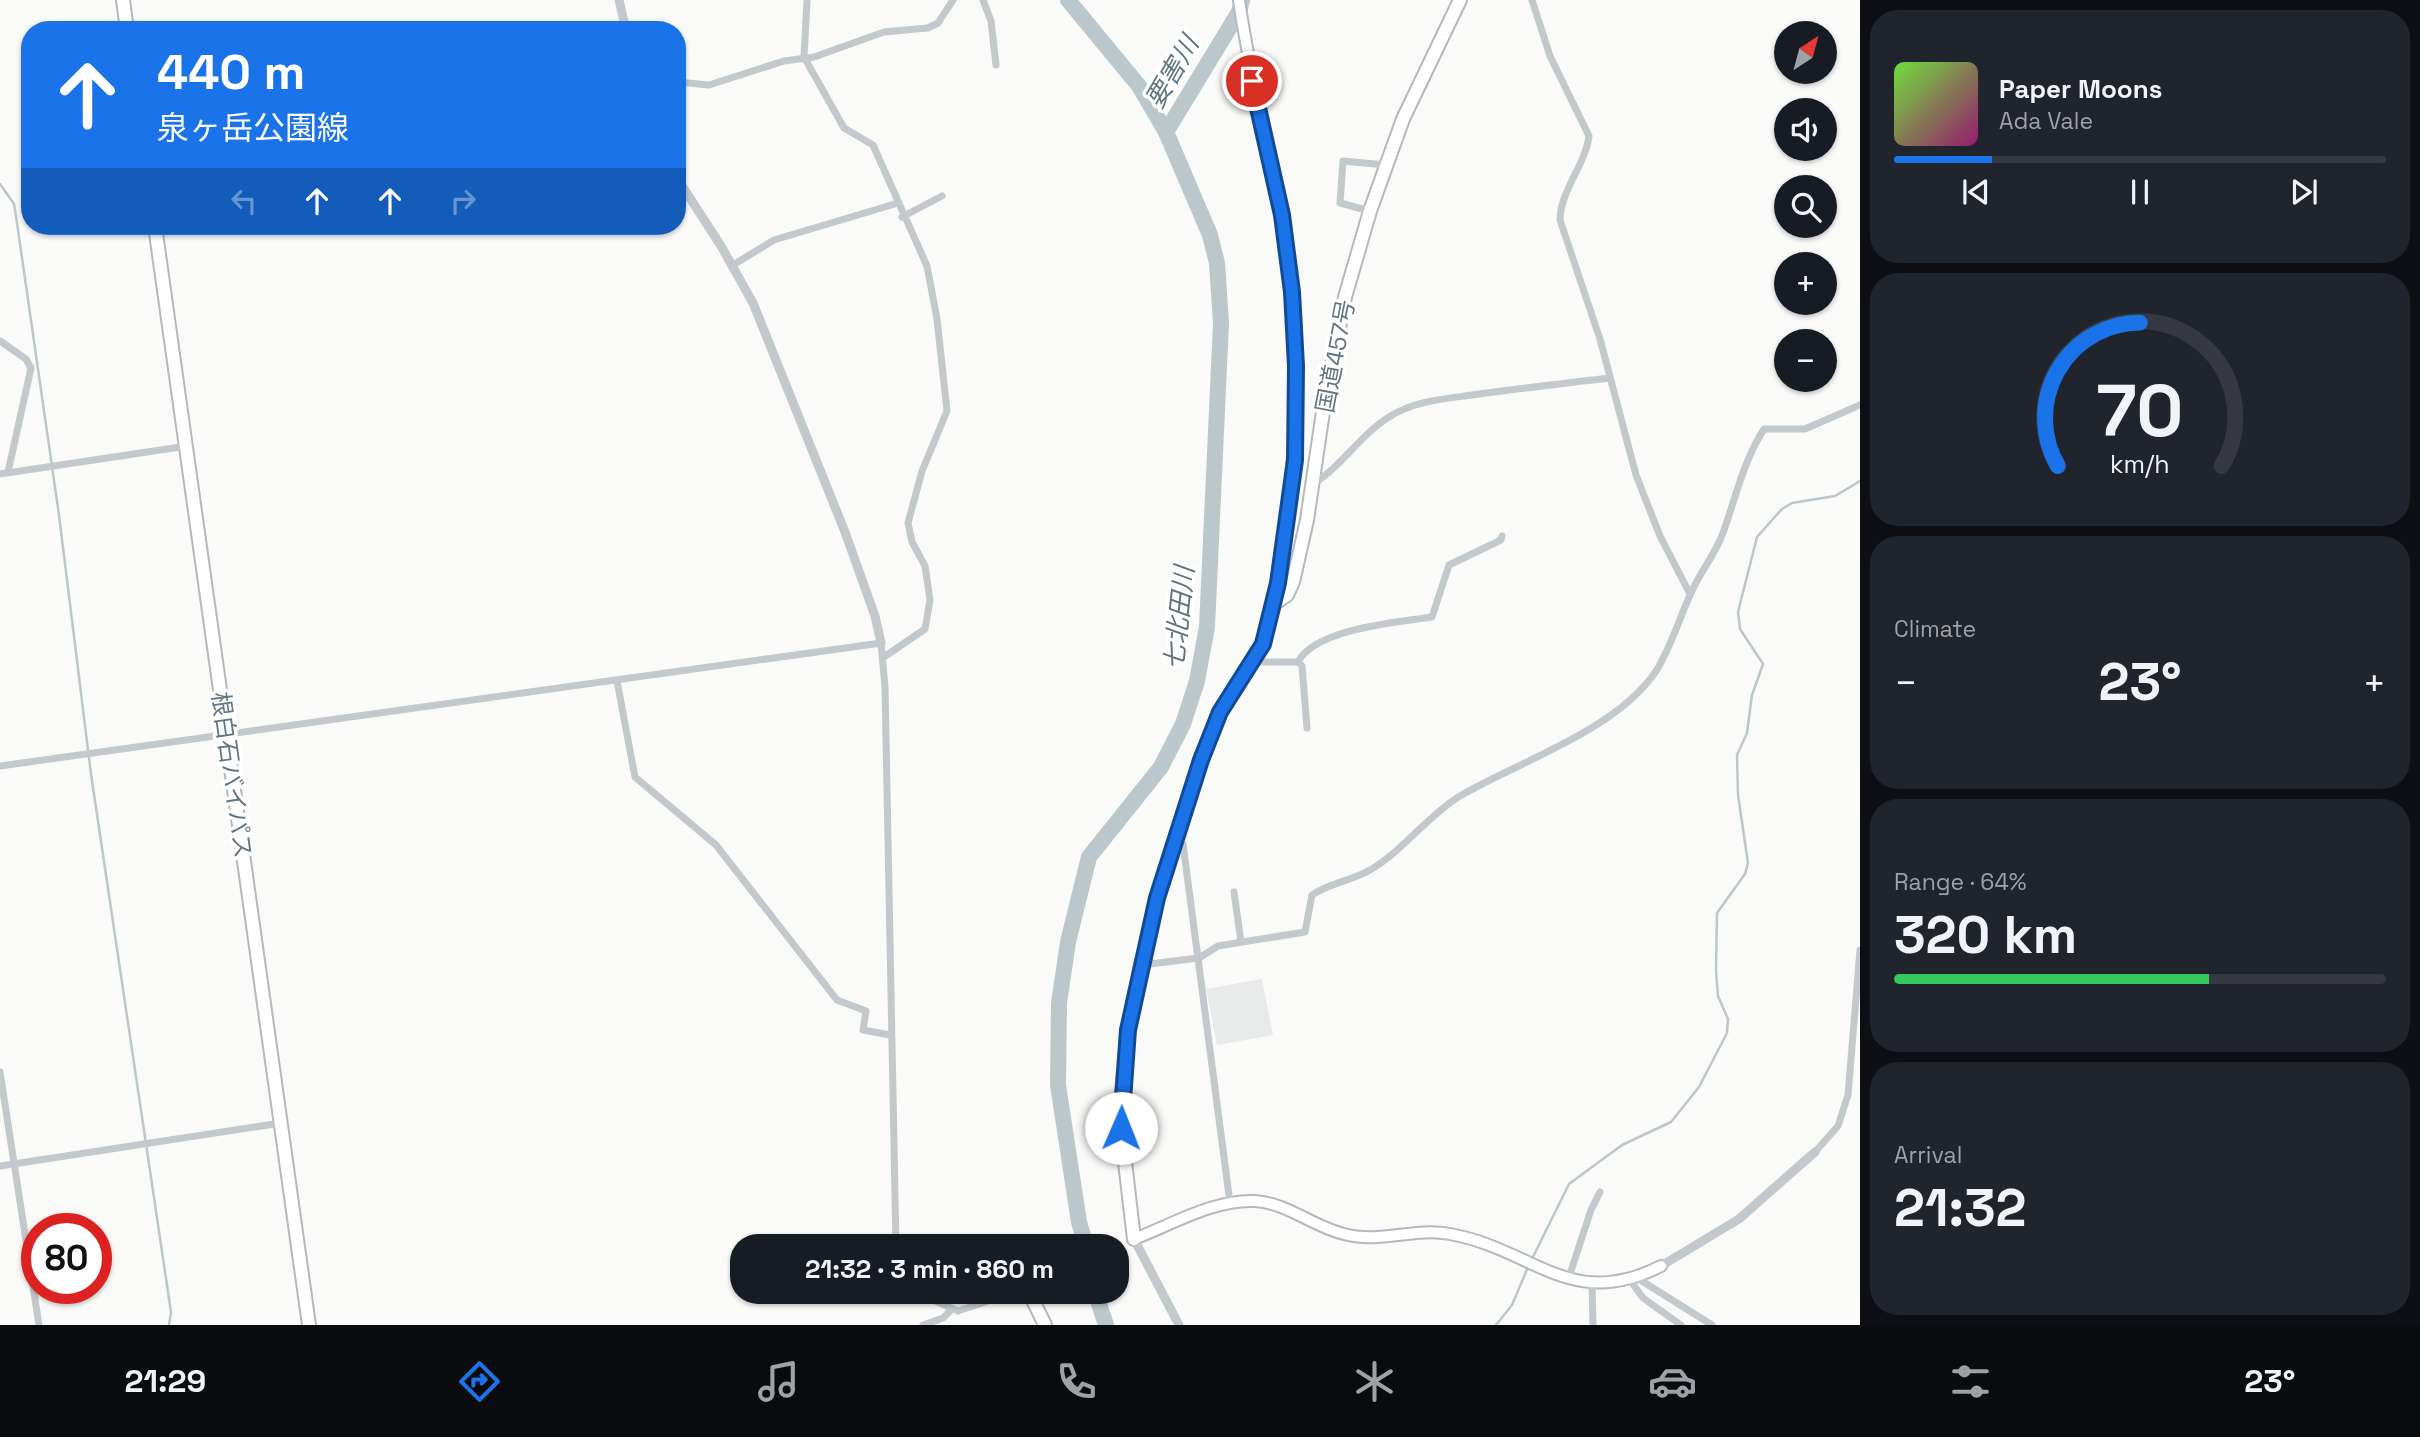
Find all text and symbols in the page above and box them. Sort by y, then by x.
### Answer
north arrow [1774,21,1838,84]
map controls [1774,21,1837,392]
water label: 要害川 [1138,27,1208,114]
text: 440 m [157,41,305,103]
icon: ahead [42,49,133,140]
pin [1222,51,1282,111]
icon: arrive [1233,62,1271,100]
text: Paper Moons [1999,72,2162,106]
button: sound [1774,98,1837,161]
text: Ada Vale [1999,106,2093,136]
text: 泉ヶ岳公園線 [157,108,349,148]
icon: previous [1957,173,1995,211]
icon: pause [2121,173,2159,211]
icon: next [2285,173,2323,211]
button: search [1774,175,1837,238]
icon: left [225,182,263,220]
icon: ahead [298,182,336,220]
icon: ahead [371,182,409,220]
icon: right [444,182,482,220]
button: + [1774,252,1837,315]
street label: 国道457号 [1309,297,1361,415]
button: − [1774,329,1837,392]
text: 70 [2096,364,2184,457]
text: km/h [2110,447,2170,479]
water label: 七北田川 [1157,562,1202,671]
text: Climate [1894,614,1976,644]
text: 23° [2099,649,2182,715]
text: − [1894,659,1918,707]
text: + [2362,659,2386,707]
street label: 根白石バイパス [205,690,259,860]
text: Range · 64% [1894,867,2027,897]
text: 320 km [1894,902,2077,968]
position arrow [1084,1091,1158,1165]
text: Arrival [1894,1140,1962,1170]
text: 21:32 [1894,1175,2026,1241]
speed limit sign: 80 [21,1213,112,1304]
text: 21:32 · 3 min · 860 m [805,1252,1054,1286]
icon: directions [455,1357,504,1406]
icon: music [754,1357,803,1406]
icon: phone [1052,1357,1101,1406]
icon: climate [1350,1357,1399,1406]
icon: car [1648,1357,1697,1406]
icon: filters [1946,1357,1995,1406]
text: 21:29 [125,1361,206,1401]
text: 23° [2244,1361,2295,1401]

